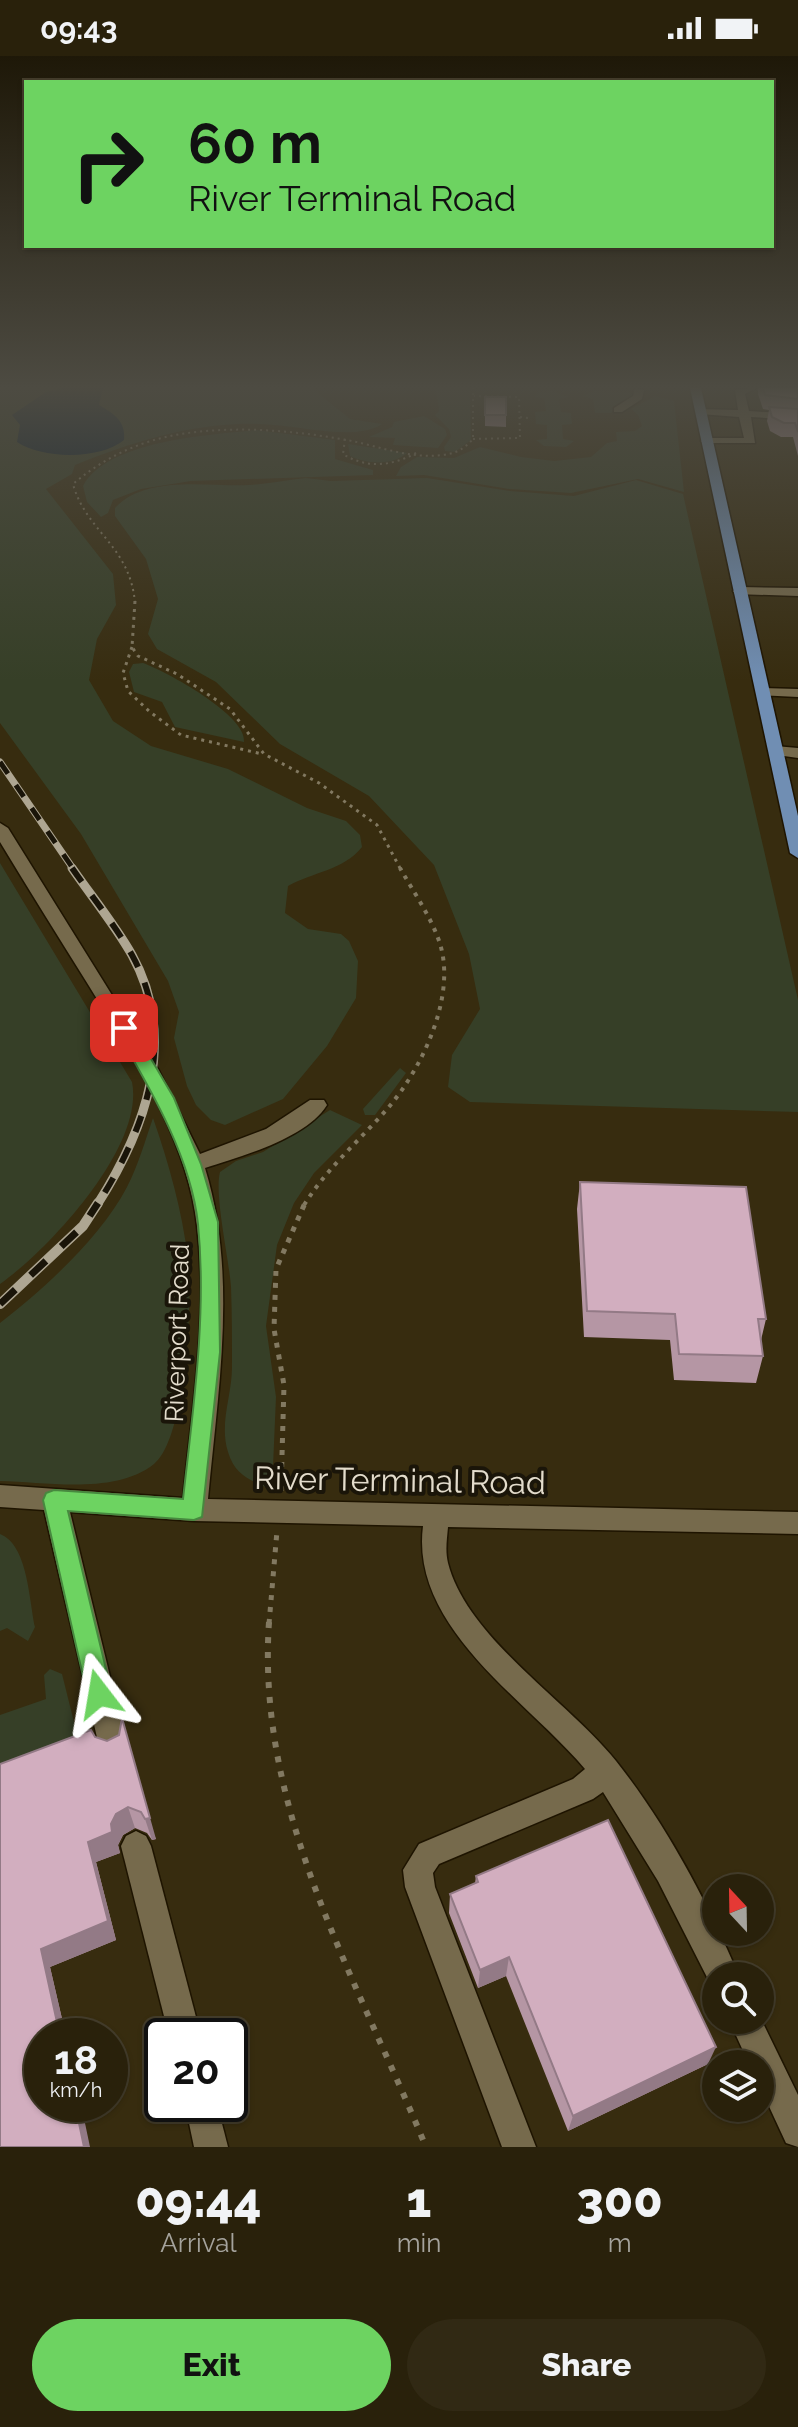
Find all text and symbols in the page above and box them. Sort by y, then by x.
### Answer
text: 09:43 [40,11,117,46]
text: 60 m [188,110,322,176]
icon: right [56,112,160,216]
text: River Terminal Road [188,177,516,219]
pin [90,994,158,1062]
icon: arrive [102,1006,146,1050]
street label: Riverport Road [159,1243,195,1423]
street label: River Terminal Road [254,1459,546,1501]
position arrow [57,1652,141,1736]
north arrow [702,1874,774,1946]
map controls [702,1874,774,2122]
button: search [702,1962,774,2034]
speed limit sign: 20 [144,2018,248,2122]
text: 18 [54,2036,98,2083]
button: layers [702,2050,774,2122]
text: km/h [50,2078,102,2102]
text: 09:44 [135,2172,262,2228]
text: 1 [407,2172,431,2228]
text: 300 [577,2172,663,2228]
text: Arrival [160,2228,236,2258]
text: min [397,2228,441,2258]
text: m [608,2228,632,2258]
button: Exit [32,2319,391,2411]
button: Share [407,2319,766,2411]

